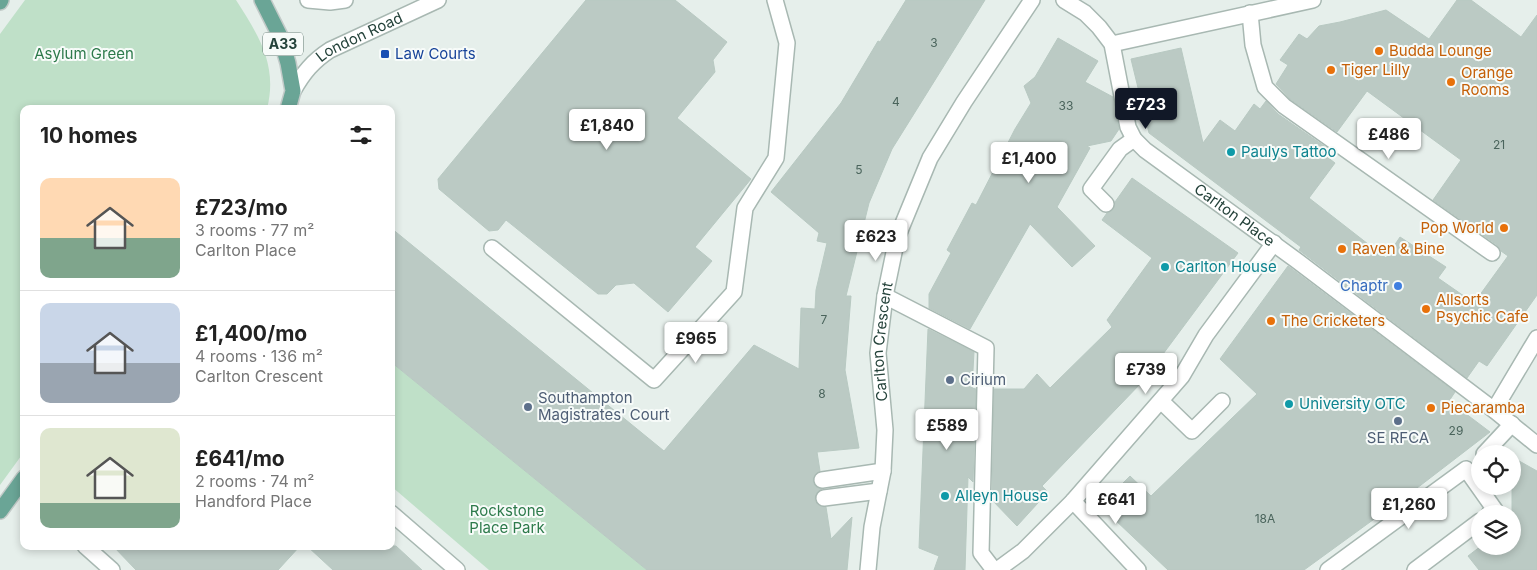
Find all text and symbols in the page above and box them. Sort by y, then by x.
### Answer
street label: London Road [312,8,406,66]
road number: A33 [263,33,303,56]
house number: 3 [930,35,938,50]
place label: Budda Lounge [1389,41,1492,60]
park label: Asylum Green [34,44,134,63]
place label: Law Courts [395,44,476,63]
marker: Budda Lounge [1373,45,1385,57]
marker: Law Courts [379,48,391,60]
place label: Tiger Lilly [1341,60,1411,79]
place label: Orange Rooms [1461,63,1513,99]
marker: Tiger Lilly [1325,64,1337,76]
marker: Orange Rooms [1445,76,1457,88]
pin: £723 [1116,88,1176,130]
house number: 4 [892,94,900,109]
text: £723 [1126,94,1166,114]
house number: 33 [1059,98,1073,113]
pin: £1,840 [566,108,648,151]
text: £1,840 [580,115,634,135]
pin: £486 [1359,118,1419,160]
icon: filters [347,121,375,149]
text: 10 homes [40,123,138,148]
text: £486 [1368,124,1410,144]
house number: 21 [1493,137,1505,152]
pin: £1,400 [988,142,1070,184]
place label: Paulys Tattoo [1241,142,1336,161]
marker: Paulys Tattoo [1225,146,1237,158]
text: £1,400 [1002,148,1056,168]
house number: 5 [855,162,863,177]
street label: Carlton Place [1191,179,1279,250]
text: £723/mo [195,195,288,220]
icon: home [80,198,140,258]
place label: Pop World [1420,218,1494,237]
text: 3 rooms · 77 m² [195,220,314,240]
pin: £623 [846,220,906,262]
marker: Pop World [1498,222,1510,234]
text: £623 [855,226,897,246]
place label: Raven & Bine [1352,239,1445,258]
text: Carlton Place [195,240,296,260]
marker: Raven & Bine [1336,243,1348,255]
place label: Carlton House [1175,257,1277,276]
marker: Carlton House [1159,261,1171,273]
place label: Chaptr [1340,276,1388,295]
street label: Carlton Crescent [868,280,897,402]
marker: Chaptr [1392,280,1404,292]
place label: Allsorts Psychic Cafe [1436,290,1529,326]
marker: Allsorts Psychic Cafe [1420,303,1432,315]
place label: The Cricketers [1281,311,1385,330]
house number: 7 [821,312,828,327]
marker: The Cricketers [1265,315,1277,327]
text: £1,400/mo [195,321,307,346]
pin: £965 [666,322,726,364]
icon: home [80,323,140,383]
text: £965 [675,328,717,348]
text: 4 rooms · 136 m² [195,346,323,366]
pin: £739 [1116,352,1176,395]
text: £739 [1126,359,1166,379]
text: Carlton Crescent [195,366,323,386]
place label: Cirium [960,370,1006,389]
marker: Cirium [944,374,956,386]
house number: 8 [818,386,826,401]
place label: Southampton Magistrates' Court [538,388,670,424]
place label: University OTC [1299,394,1406,413]
marker: University OTC [1283,398,1295,410]
place label: Piecaramba [1441,398,1525,417]
marker: Southampton Magistrates' Court [522,401,534,413]
marker: Piecaramba [1425,402,1437,414]
pin: £589 [917,408,977,451]
text: £589 [926,415,968,435]
marker: SE RFCA [1392,415,1404,427]
house number: 29 [1449,423,1463,438]
place label: SE RFCA [1367,428,1429,447]
map controls [1471,445,1521,555]
button: locate [1471,445,1521,495]
text: £641/mo [195,446,285,471]
icon: home [80,448,140,508]
text: 2 rooms · 74 m² [195,471,314,491]
pin: £641 [1086,482,1146,525]
place label: Alleyn House [955,486,1048,505]
pin: £1,260 [1368,488,1450,530]
text: £641 [1097,489,1135,509]
marker: Alleyn House [939,490,951,502]
text: Handford Place [195,491,312,511]
text: £1,260 [1382,494,1436,514]
park label: Rockstone Place Park [469,501,545,537]
button: layers [1471,505,1521,555]
house number: 18A [1255,511,1275,526]

